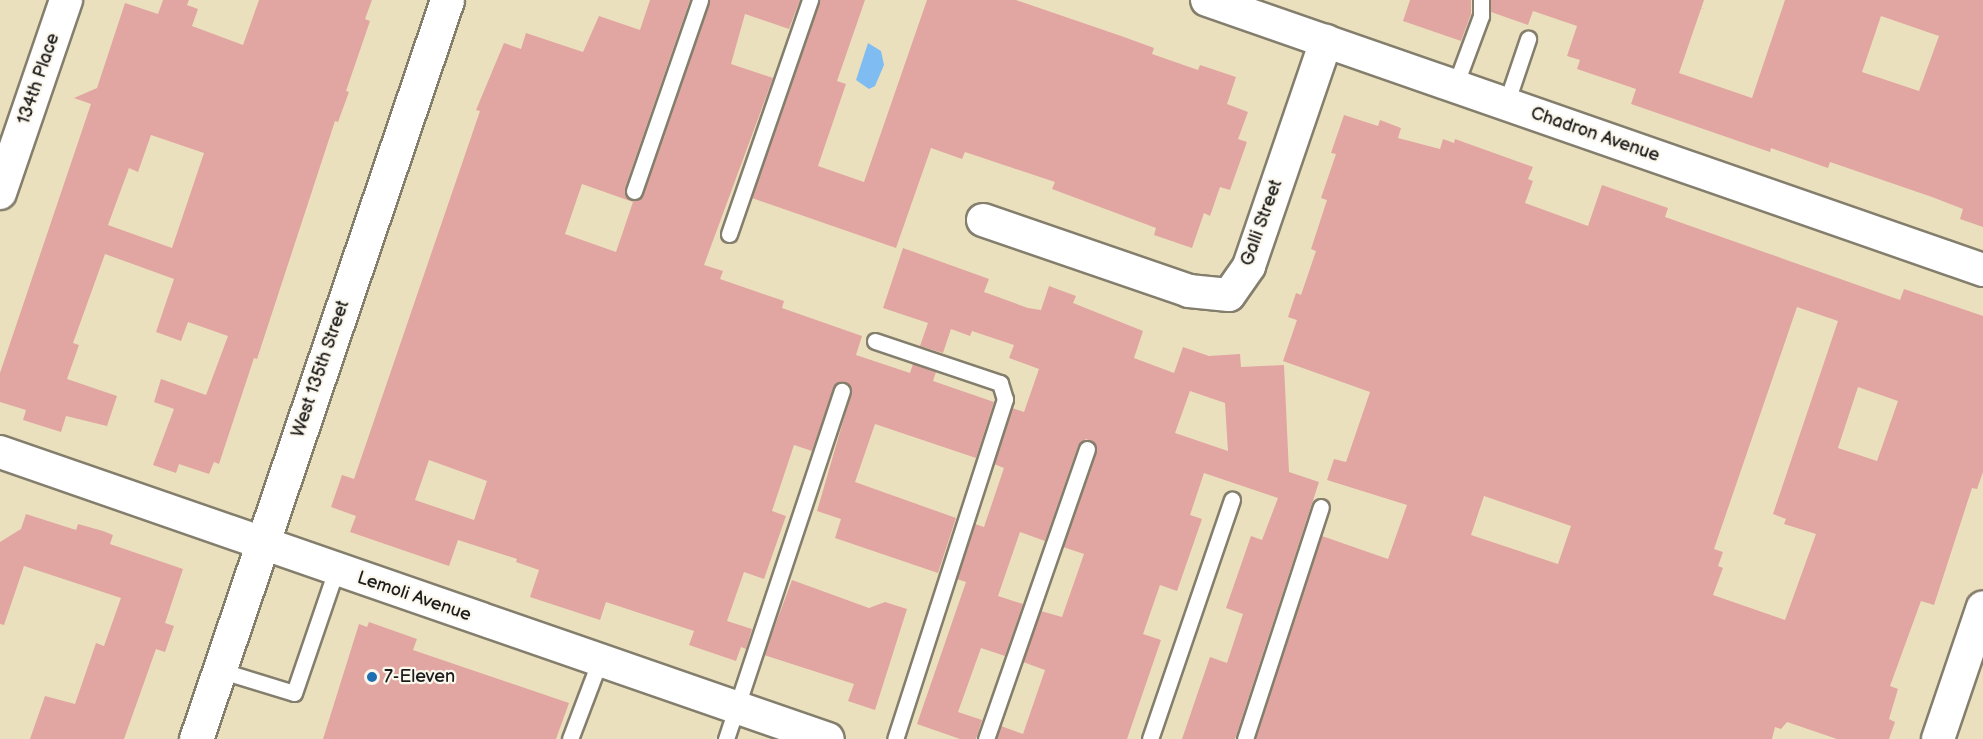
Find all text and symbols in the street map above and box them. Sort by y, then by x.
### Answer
street label: 134th Place [13,31,65,127]
street label: Chadron Avenue [1528,103,1662,167]
street label: Galli Street [1236,177,1288,269]
street label: West 135th Street [287,298,355,440]
street label: Lemoli Avenue [354,567,474,627]
place label: 7-Eleven [384,666,455,688]
marker: 7-Eleven [365,670,379,684]

